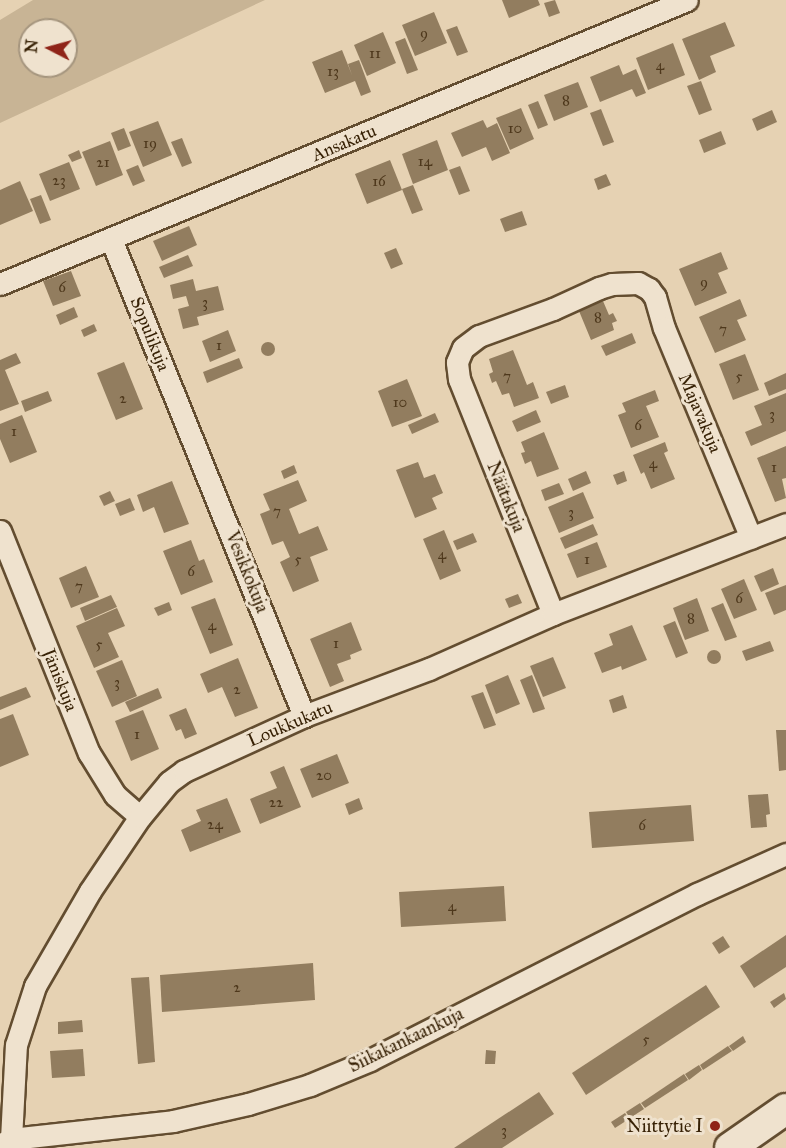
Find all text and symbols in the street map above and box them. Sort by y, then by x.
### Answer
north arrow [18,18,78,78]
house number: 9 [420,25,428,43]
text: N [21,39,42,54]
house number: 11 [369,45,381,63]
house number: 4 [656,57,664,75]
house number: 13 [327,63,339,81]
house number: 8 [562,92,570,110]
street label: Ansakatu [309,120,379,166]
house number: 10 [508,120,522,138]
house number: 19 [143,135,157,153]
house number: 14 [418,153,432,171]
house number: 21 [96,154,110,172]
house number: 23 [52,172,66,190]
house number: 16 [372,173,386,191]
house number: 9 [700,274,708,292]
house number: 6 [58,279,66,297]
street label: Sopulikuja [125,294,175,374]
house number: 3 [202,294,208,312]
house number: 8 [594,309,602,327]
house number: 7 [719,321,727,339]
house number: 1 [216,337,222,355]
house number: 7 [503,368,511,386]
house number: 5 [736,368,742,386]
street label: Majavakuja [674,370,726,456]
house number: 2 [119,390,127,408]
house number: 10 [393,394,407,412]
house number: 3 [769,406,775,424]
house number: 6 [634,417,642,435]
house number: 1 [11,423,17,441]
house number: 4 [649,455,657,473]
street label: Näätakuja [482,459,530,535]
house number: 1 [771,459,777,477]
house number: 7 [273,503,281,521]
house number: 3 [568,504,574,522]
street label: Vesikkokuja [221,528,273,616]
house number: 4 [438,546,446,564]
house number: 5 [295,551,301,569]
house number: 1 [584,551,590,569]
house number: 6 [187,563,195,581]
house number: 7 [75,578,83,596]
house number: 6 [735,590,743,608]
house number: 8 [687,610,695,628]
house number: 4 [208,617,216,635]
house number: 1 [333,635,339,653]
house number: 5 [96,636,102,654]
street label: Jäniskuja [38,646,82,714]
house number: 3 [114,674,120,692]
house number: 2 [233,681,241,699]
street label: Loukkukatu [244,696,336,752]
house number: 1 [134,726,140,744]
house number: 20 [316,767,332,785]
house number: 22 [269,794,283,812]
house number: 24 [207,816,223,834]
house number: 6 [638,817,646,835]
house number: 4 [448,898,456,916]
house number: 2 [233,979,241,997]
street label: Siikakankaankuja [345,1003,467,1077]
house number: 5 [643,1031,649,1049]
place label: Niittytie I [626,1115,703,1137]
marker: Niittytie I [708,1119,722,1133]
house number: 3 [501,1122,507,1140]

